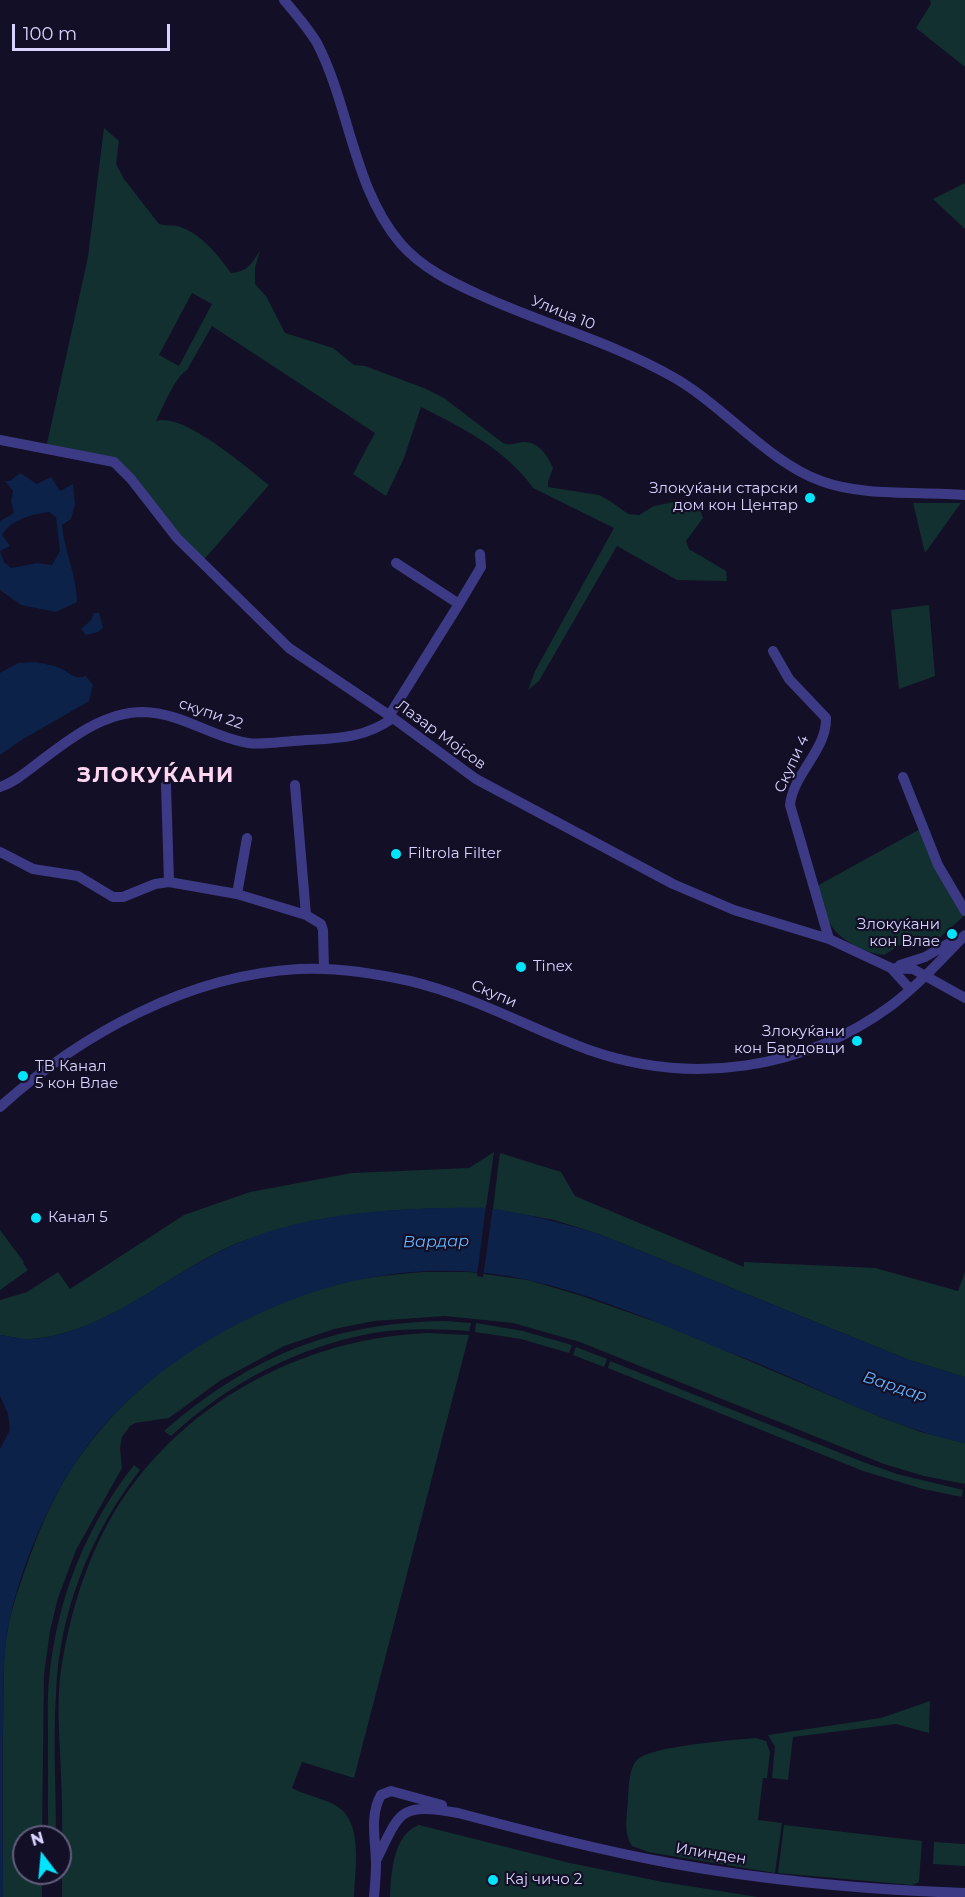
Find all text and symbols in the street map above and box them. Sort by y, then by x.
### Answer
scale bar [15,12,172,50]
text: 100 m [23,23,77,45]
street label: Улица 10 [528,292,598,334]
place label: Злокуќани старски дом кон Центар [649,480,798,515]
marker: Злокуќани старски дом кон Центар [803,491,817,505]
street label: скупи 22 [177,695,245,733]
street label: Лазар Мојсов [393,696,489,774]
street label: Cкупи 4 [771,732,813,796]
district label: ЗЛОКУЌАНИ [77,763,235,789]
place label: Filtrola Filter [408,845,502,863]
marker: Filtrola Filter [389,847,403,861]
place label: Злокуќани кон Влае [857,916,940,951]
marker: Злокуќани кон Влае [945,927,959,941]
place label: Tinex [533,958,573,976]
marker: Tinex [514,960,528,974]
street label: Скупи [468,976,520,1012]
place label: Злокуќани кон Бардовци [734,1023,845,1058]
marker: Злокуќани кон Бардовци [850,1034,864,1048]
place label: ТВ Канал 5 кон Влае [35,1058,118,1093]
marker: ТВ Канал 5 кон Влае [16,1069,30,1083]
place label: Канал 5 [48,1209,108,1227]
marker: Канал 5 [29,1211,43,1225]
water label: Вардар [403,1232,469,1252]
water label: Вардар [860,1368,930,1406]
north arrow [12,1825,72,1885]
text: N [29,1828,46,1850]
street label: Илинден [674,1840,748,1868]
place label: Кај чичо 2 [505,1871,582,1889]
marker: Кај чичо 2 [486,1873,500,1887]

